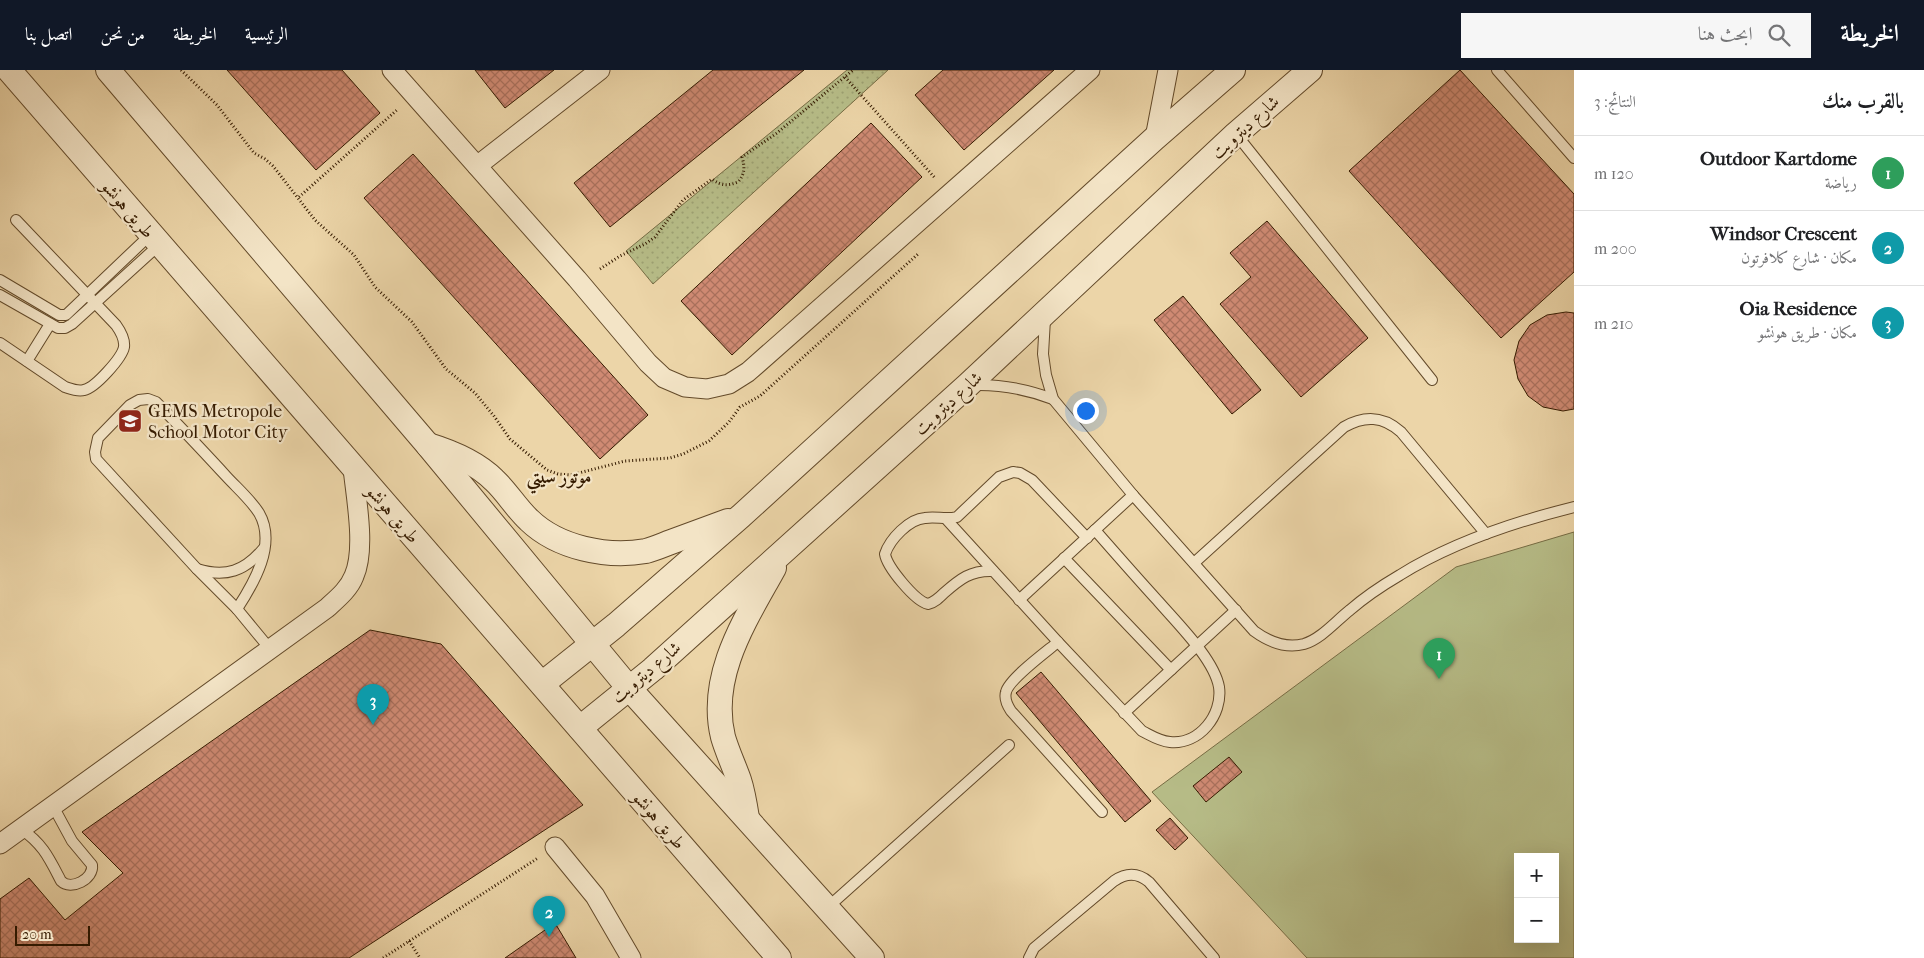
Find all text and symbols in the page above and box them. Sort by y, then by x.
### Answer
search box [1461,13,1811,58]
text: الخريطة [1841,19,1899,47]
icon: search [1765,21,1793,49]
text: ابحث هنا [1698,23,1753,45]
text: اتصل بنا [25,24,72,45]
text: من نحن [100,24,145,45]
text: الخريطة [173,24,217,45]
text: الرئيسية [245,24,288,45]
text: بالقرب منك [1822,89,1904,113]
street label: شارع ديترويت [1207,91,1286,166]
text: النتائج: 3 [1594,92,1636,111]
text: Outdoor Kartdome [1700,148,1857,170]
text: 120 m [1594,164,1634,183]
text: 1 [1885,164,1891,183]
text: رياضة [1825,173,1857,192]
street label: طريق هونشو [95,174,159,243]
text: Windsor Crescent [1710,223,1857,245]
text: 200 m [1594,239,1637,258]
text: 2 [1884,239,1892,258]
text: مكان · شارع كلافرتون [1741,248,1857,267]
text: Oia Residence [1740,298,1857,320]
text: 210 m [1594,314,1633,333]
text: 3 [1885,314,1891,333]
text: مكان · طريق هونشو [1758,323,1857,342]
street label: شارع ديترويت [910,367,989,442]
your location [1073,398,1099,424]
place label: GEMS Metropole School Motor City [148,401,289,443]
school or university icon: GEMS Metropole School Motor City [117,408,143,434]
district label: موتور سيتي [526,466,592,494]
street label: طريق هونشو [360,479,424,548]
street label: شارع ديترويت [607,637,688,711]
pin: 1 [1423,638,1455,679]
pin: 3 [357,684,389,725]
street label: طريق هونشو [626,785,690,854]
map controls [1514,853,1559,943]
button: + [1514,853,1559,898]
pin: 2 [533,896,565,937]
button: − [1514,898,1559,943]
scale bar [15,923,90,946]
text: 20 m [22,926,52,943]

